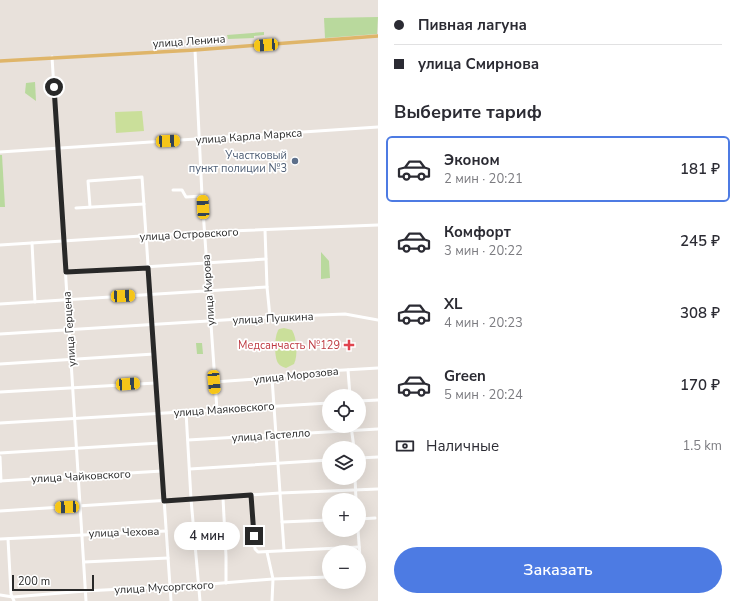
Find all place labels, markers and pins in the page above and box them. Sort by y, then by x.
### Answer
place label: Участковый пункт полиции №3 [189,148,287,176]
marker: Участковый пункт полиции №3 [290,156,300,166]
place label: Медсанчасть №129 [238,338,340,353]
marker: Медсанчасть №129 [343,339,355,351]

